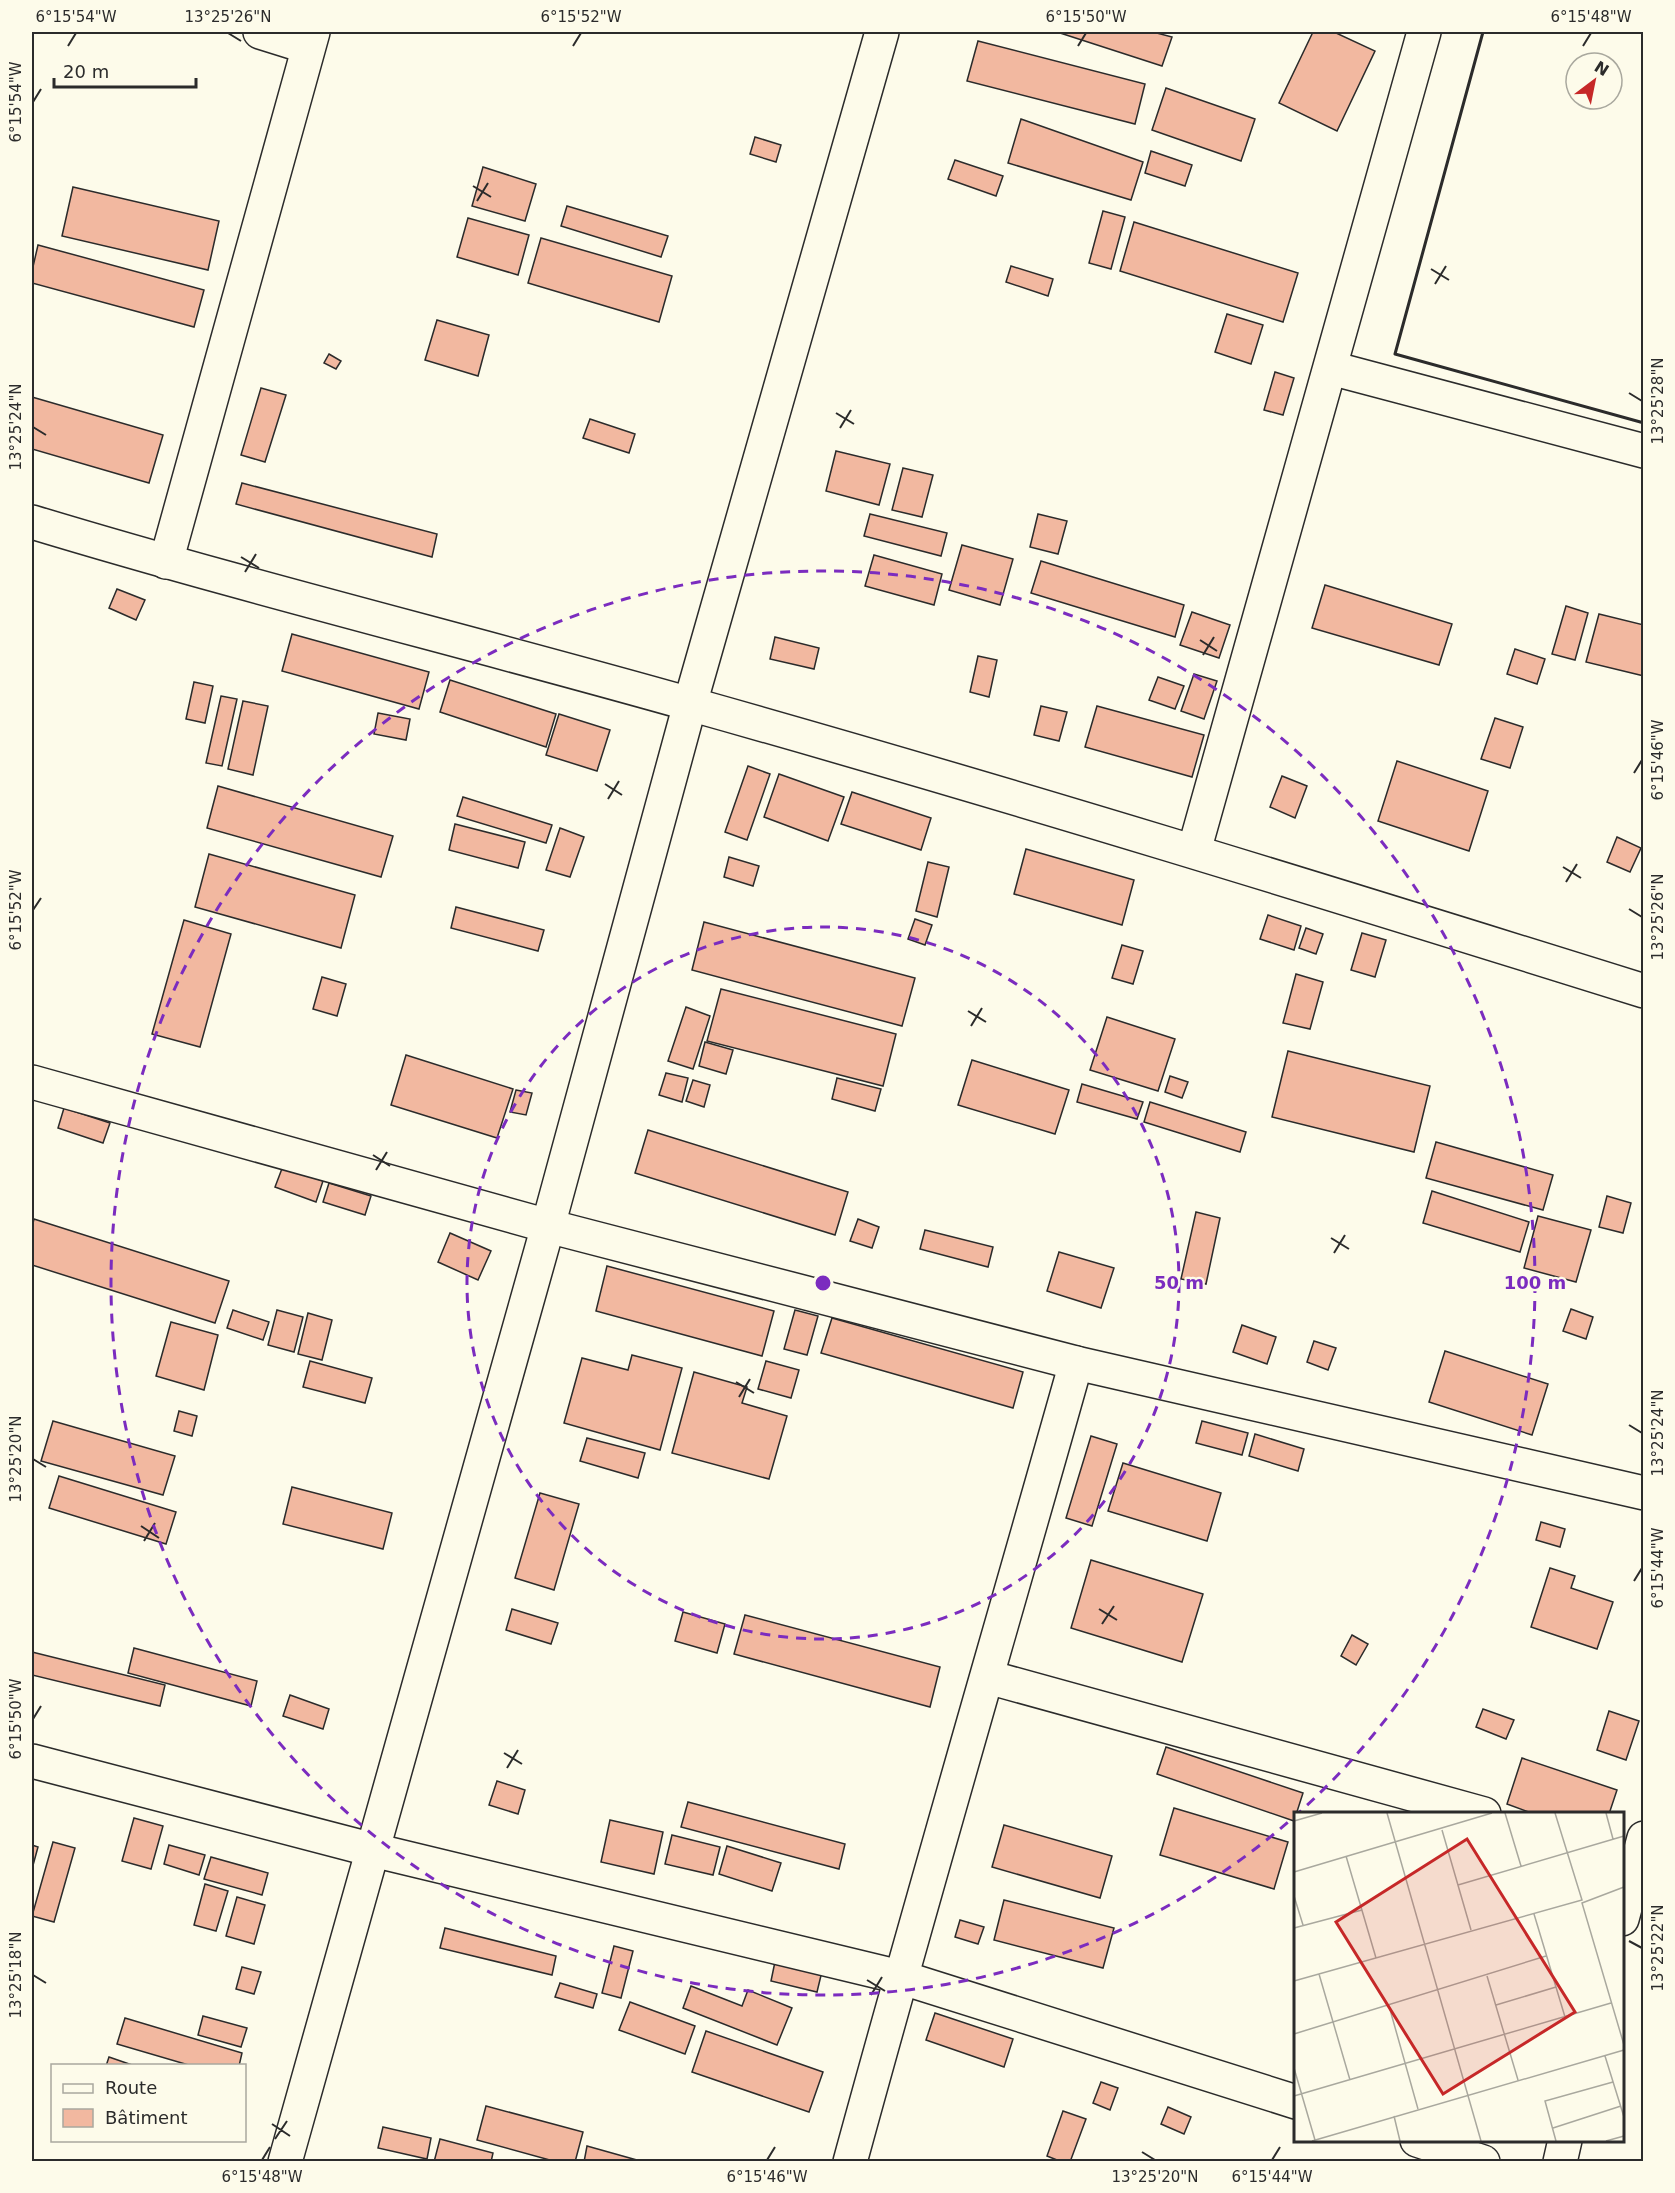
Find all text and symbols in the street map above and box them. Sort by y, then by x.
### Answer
text: 6°15'54"W [35,8,117,26]
text: 13°25'26"N [184,8,272,26]
text: 6°15'52"W [540,8,622,26]
text: 6°15'50"W [1045,8,1127,26]
text: 6°15'48"W [1550,8,1632,26]
scale bar [54,51,196,89]
north arrow [1564,51,1624,111]
text: N [1591,57,1612,80]
text: 6°15'54"W [7,61,25,143]
text: 20 m [63,61,109,82]
text: 13°25'28"N [1649,357,1667,445]
text: 13°25'24"N [7,383,25,471]
text: 6°15'46"W [1649,719,1667,801]
text: 6°15'52"W [7,869,25,951]
text: 13°25'26"N [1649,873,1667,961]
text: 50 m [1154,1272,1204,1293]
text: 100 m [1504,1272,1566,1293]
centre of rings [813,1273,833,1293]
text: 13°25'24"N [1649,1389,1667,1477]
text: 13°25'20"N [7,1415,25,1503]
text: 6°15'44"W [1649,1527,1667,1609]
text: 6°15'50"W [7,1678,25,1760]
inset map [1294,1812,1624,2142]
text: 13°25'22"N [1649,1904,1667,1992]
text: 13°25'18"N [7,1931,25,2019]
legend [51,2064,246,2142]
text: Route [105,2077,157,2098]
text: Bâtiment [105,2107,188,2128]
text: 6°15'48"W [221,2168,303,2186]
text: 6°15'46"W [726,2168,808,2186]
text: 13°25'20"N [1111,2168,1199,2186]
text: 6°15'44"W [1231,2168,1313,2186]

